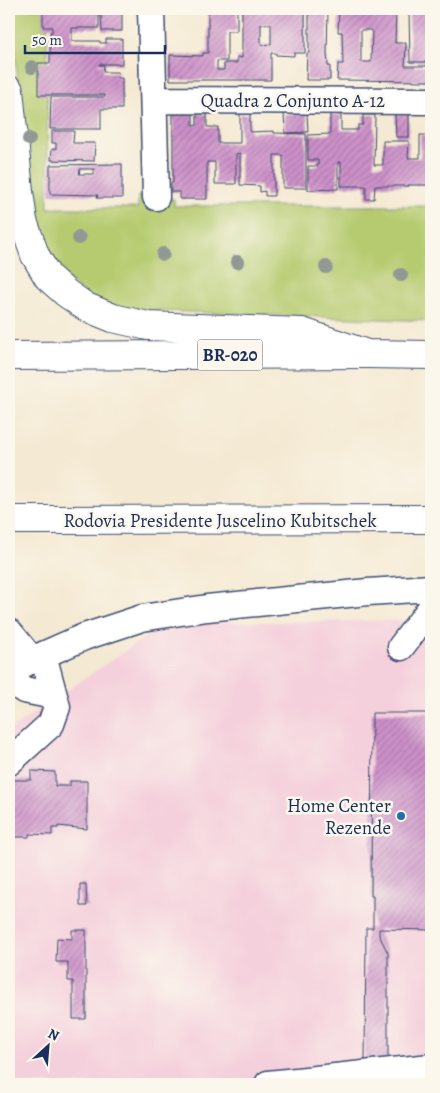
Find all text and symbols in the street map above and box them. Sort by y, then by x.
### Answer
scale bar [25,22,165,54]
text: 50 m [32,30,62,50]
street label: Quadra 2 Conjunto A-12 [201,88,385,114]
road number: BR-020 [198,340,262,370]
street label: Rodovia Presidente Juscelino Kubitschek [63,508,377,534]
place label: Home Center Rezende [287,793,391,841]
marker: Home Center Rezende [395,810,407,822]
north arrow [22,1020,72,1070]
text: N [45,1024,62,1046]

